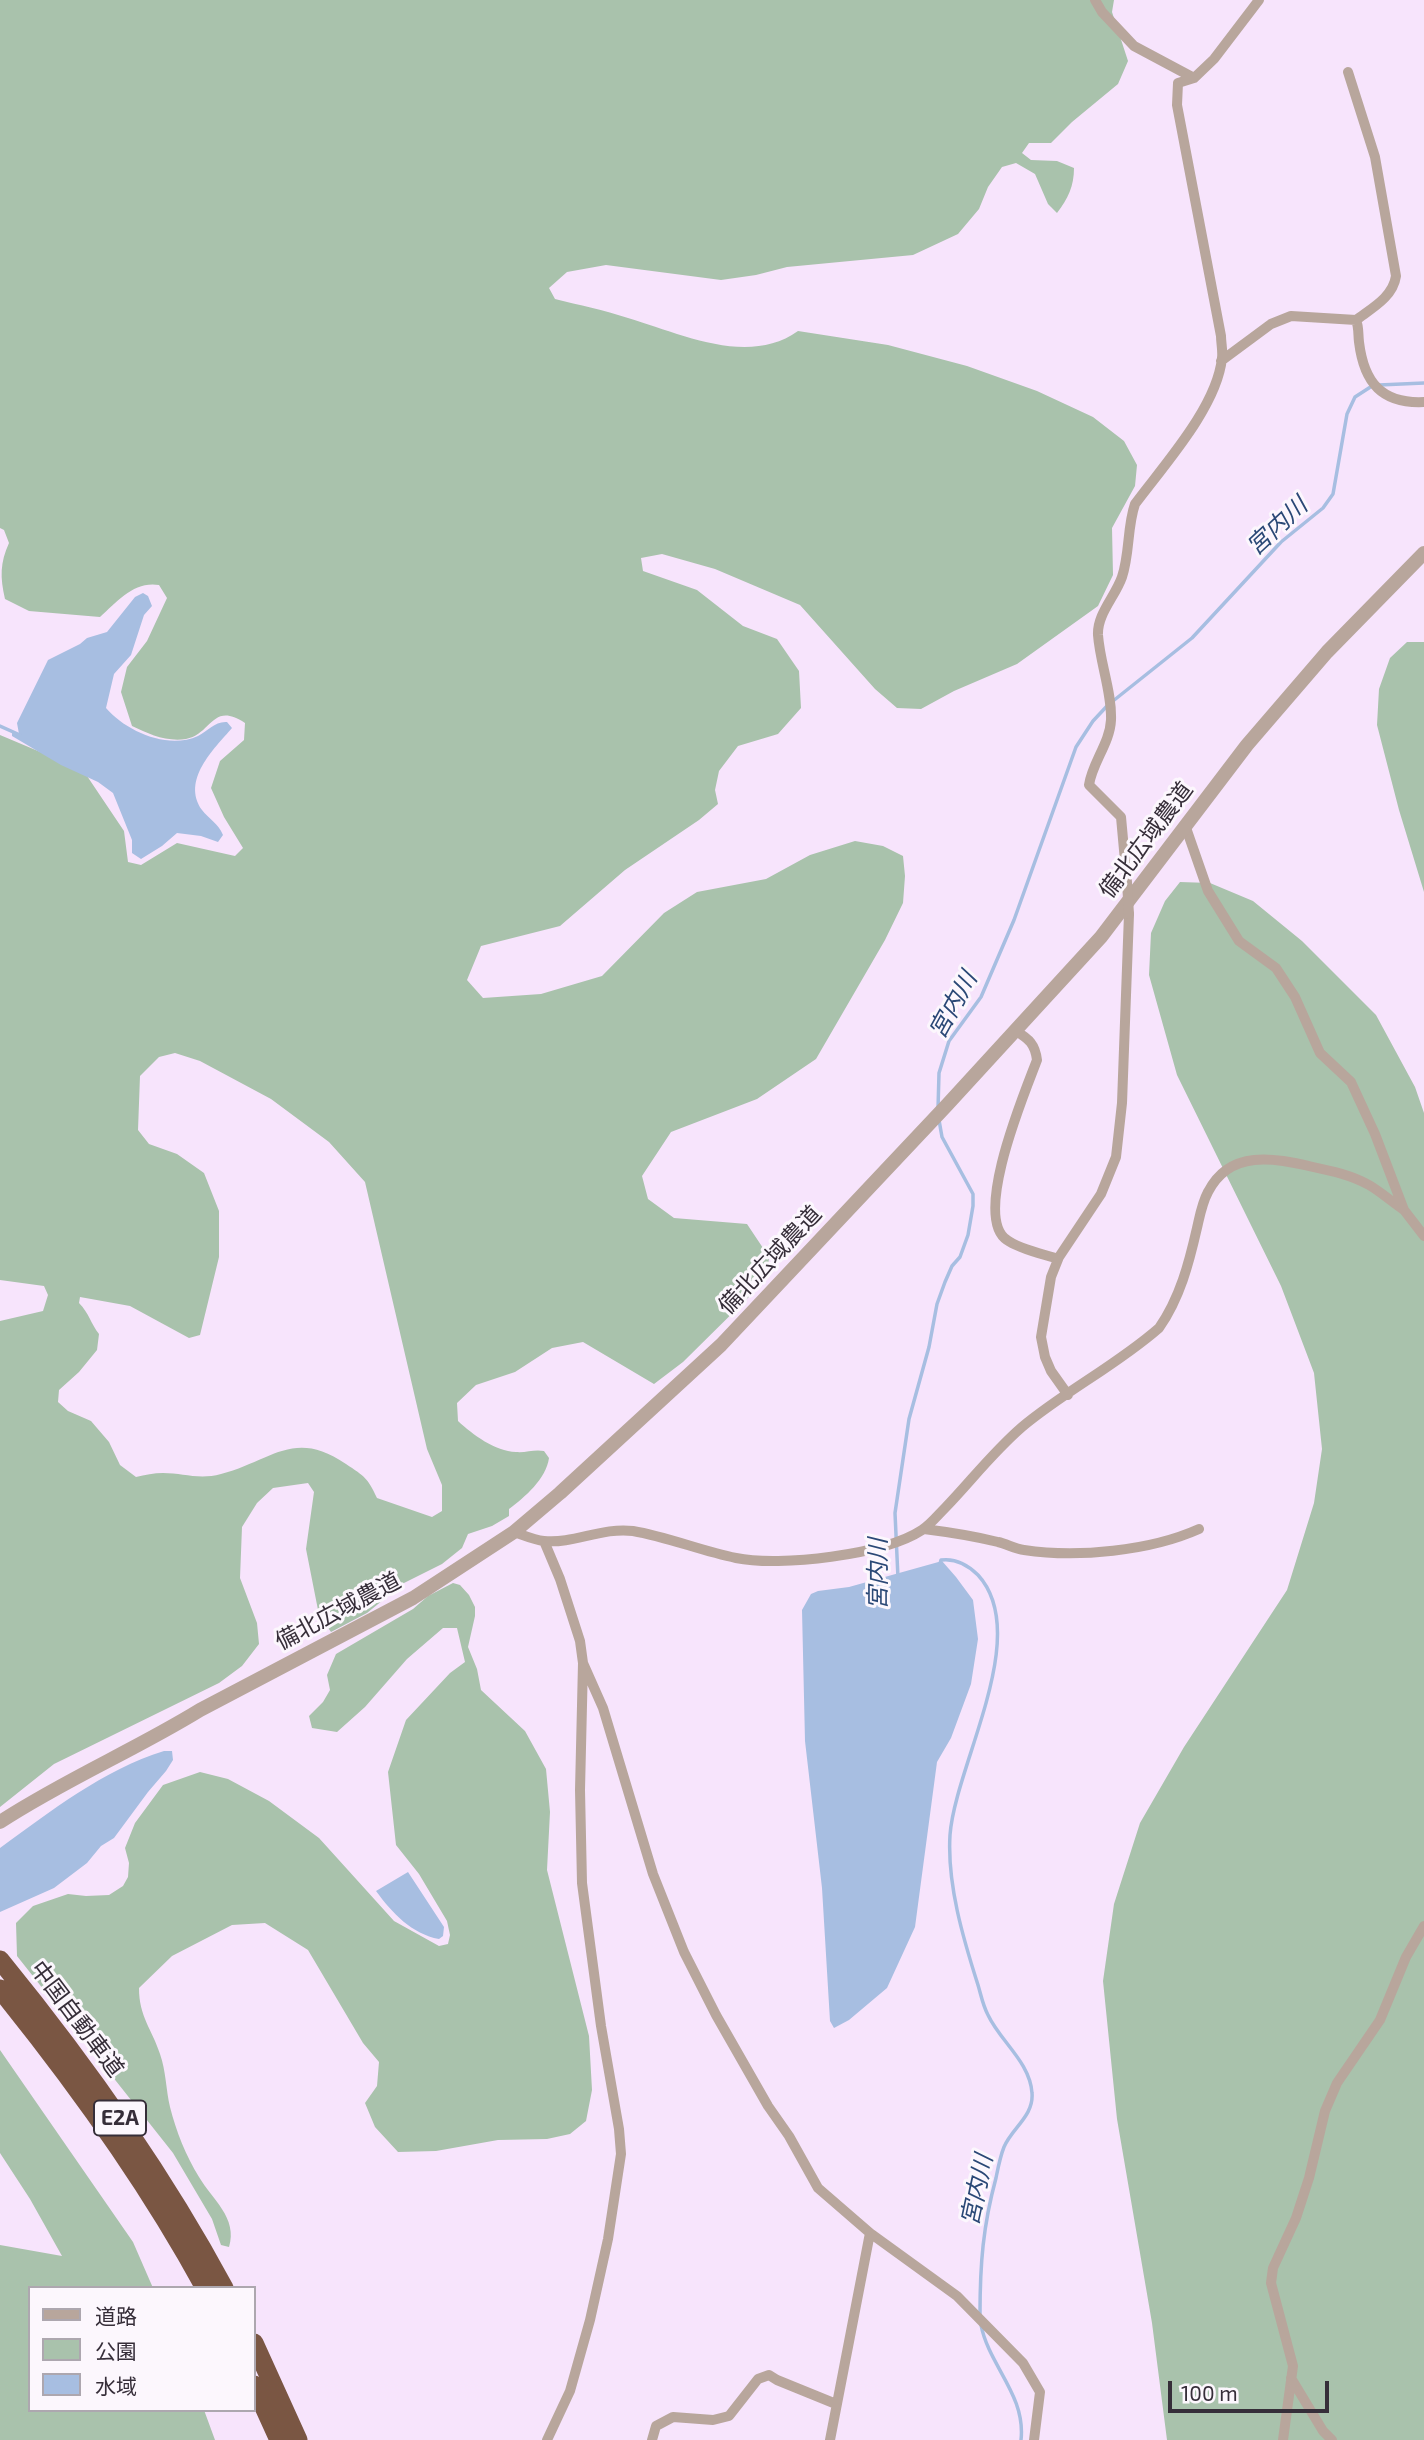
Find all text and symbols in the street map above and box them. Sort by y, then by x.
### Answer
water label: 宮内川 [1241,491,1313,561]
street label: 備北広域農道 [1093,777,1199,903]
water label: 宮内川 [923,967,983,1043]
street label: 備北広域農道 [713,1200,827,1320]
water label: 宮内川 [864,1538,892,1610]
street label: 備北広域農道 [271,1566,405,1656]
street label: 中国自動車道 [24,1956,130,2082]
road number: E2A [94,2100,146,2136]
water label: 宮内川 [955,2152,999,2228]
legend [28,2286,256,2412]
text: 道路 [95,2303,137,2328]
text: 公園 [95,2338,137,2363]
scale bar [1172,2366,1333,2410]
text: 水域 [95,2373,137,2398]
text: 100 m [1181,2380,1238,2405]

